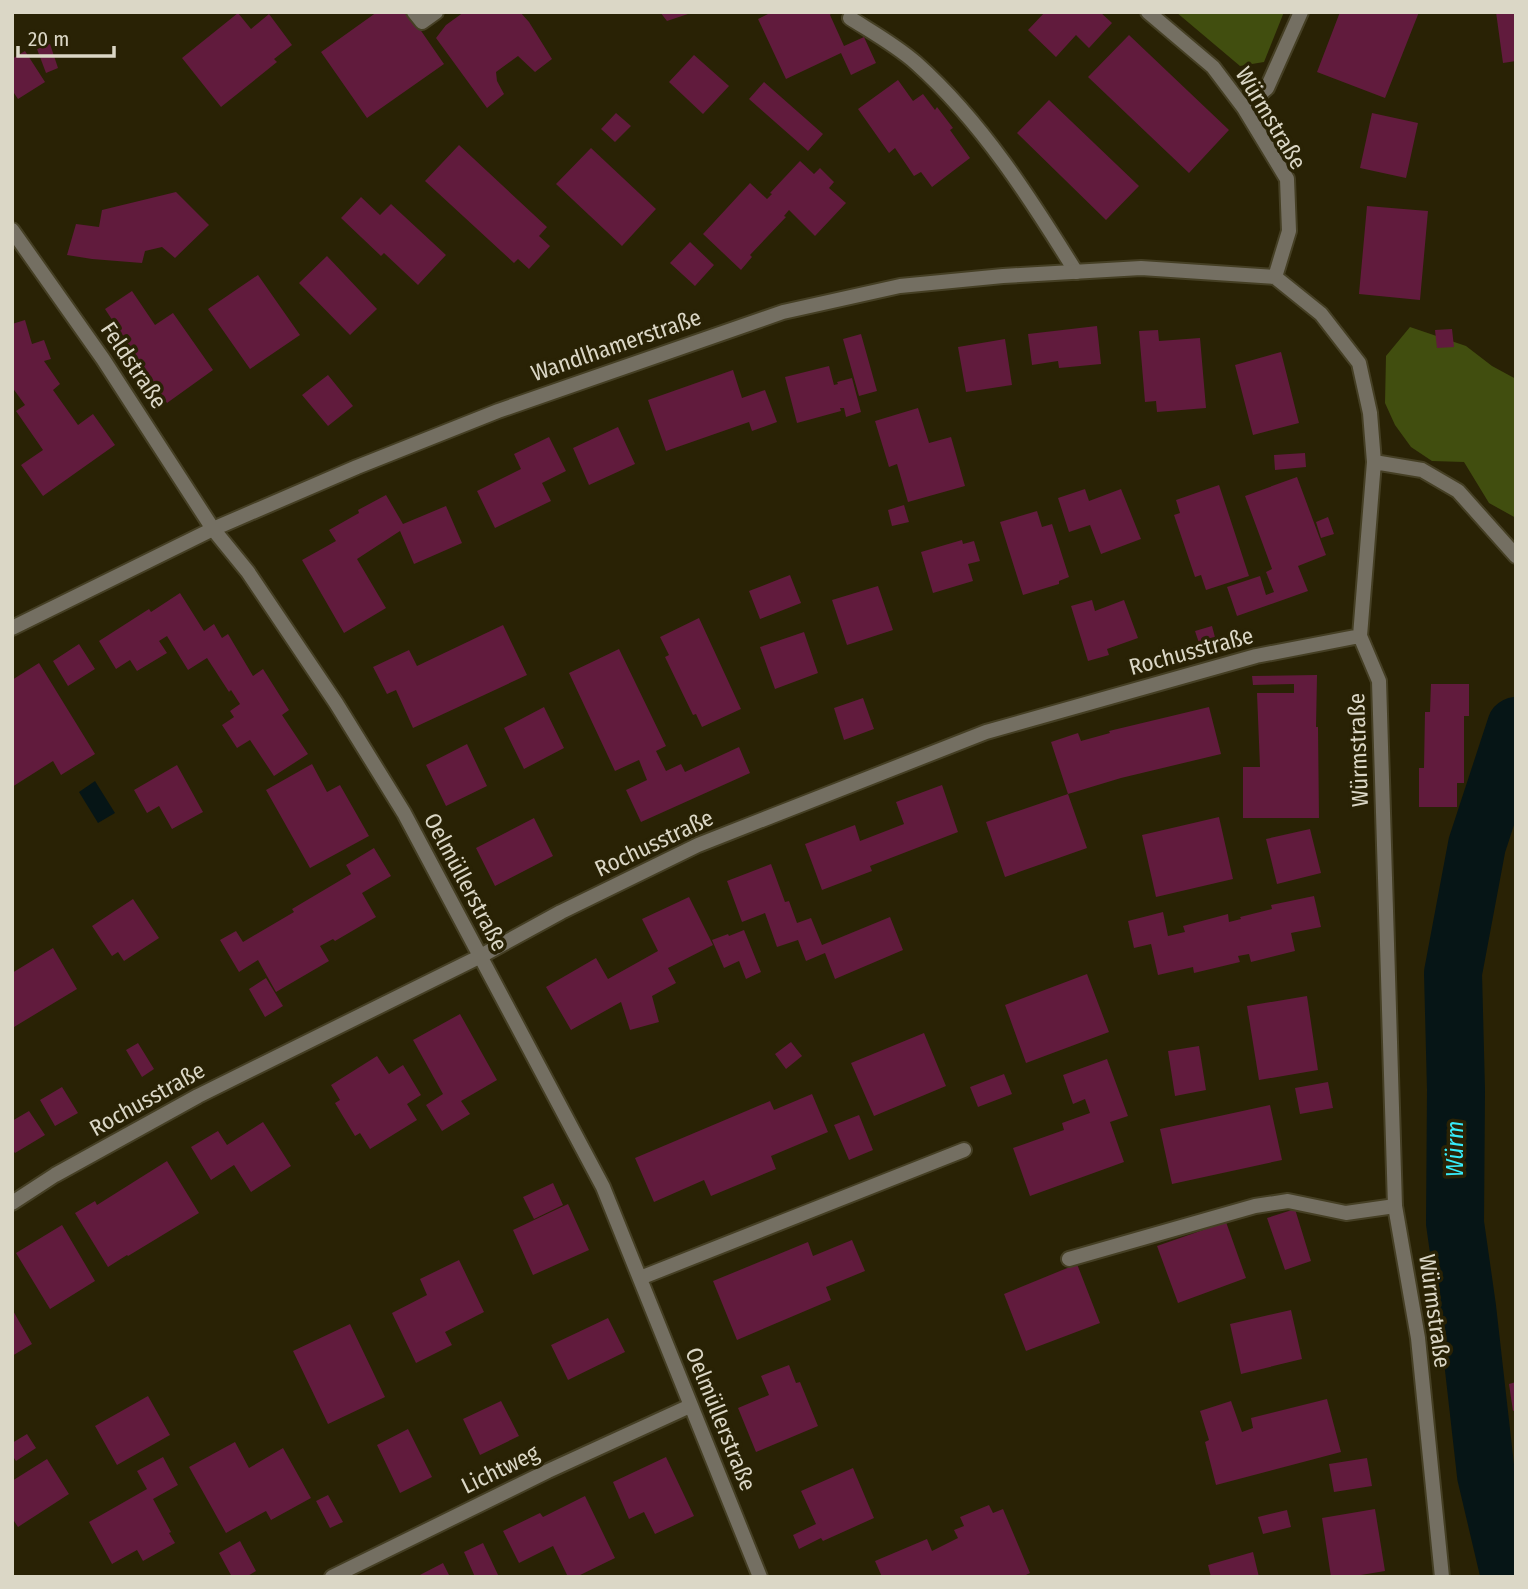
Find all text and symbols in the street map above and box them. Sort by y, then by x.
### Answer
scale bar [18,14,114,58]
text: 20 m [28,26,69,52]
street label: Würmstraße [1230,62,1312,174]
street label: Wandlhamerstraße [527,303,705,387]
street label: Feldstraße [95,316,173,414]
street label: Rochusstraße [1126,621,1256,681]
street label: Würmstraße [1342,692,1374,808]
street label: Rochusstraße [590,803,718,883]
street label: Oelmüllerstraße [418,808,514,956]
street label: Rochusstraße [84,1056,210,1142]
water label: Würm [1441,1121,1469,1177]
street label: Würmstraße [1413,1252,1457,1370]
street label: Oelmüllerstraße [679,1343,763,1495]
street label: Lichtweg [457,1438,543,1500]

